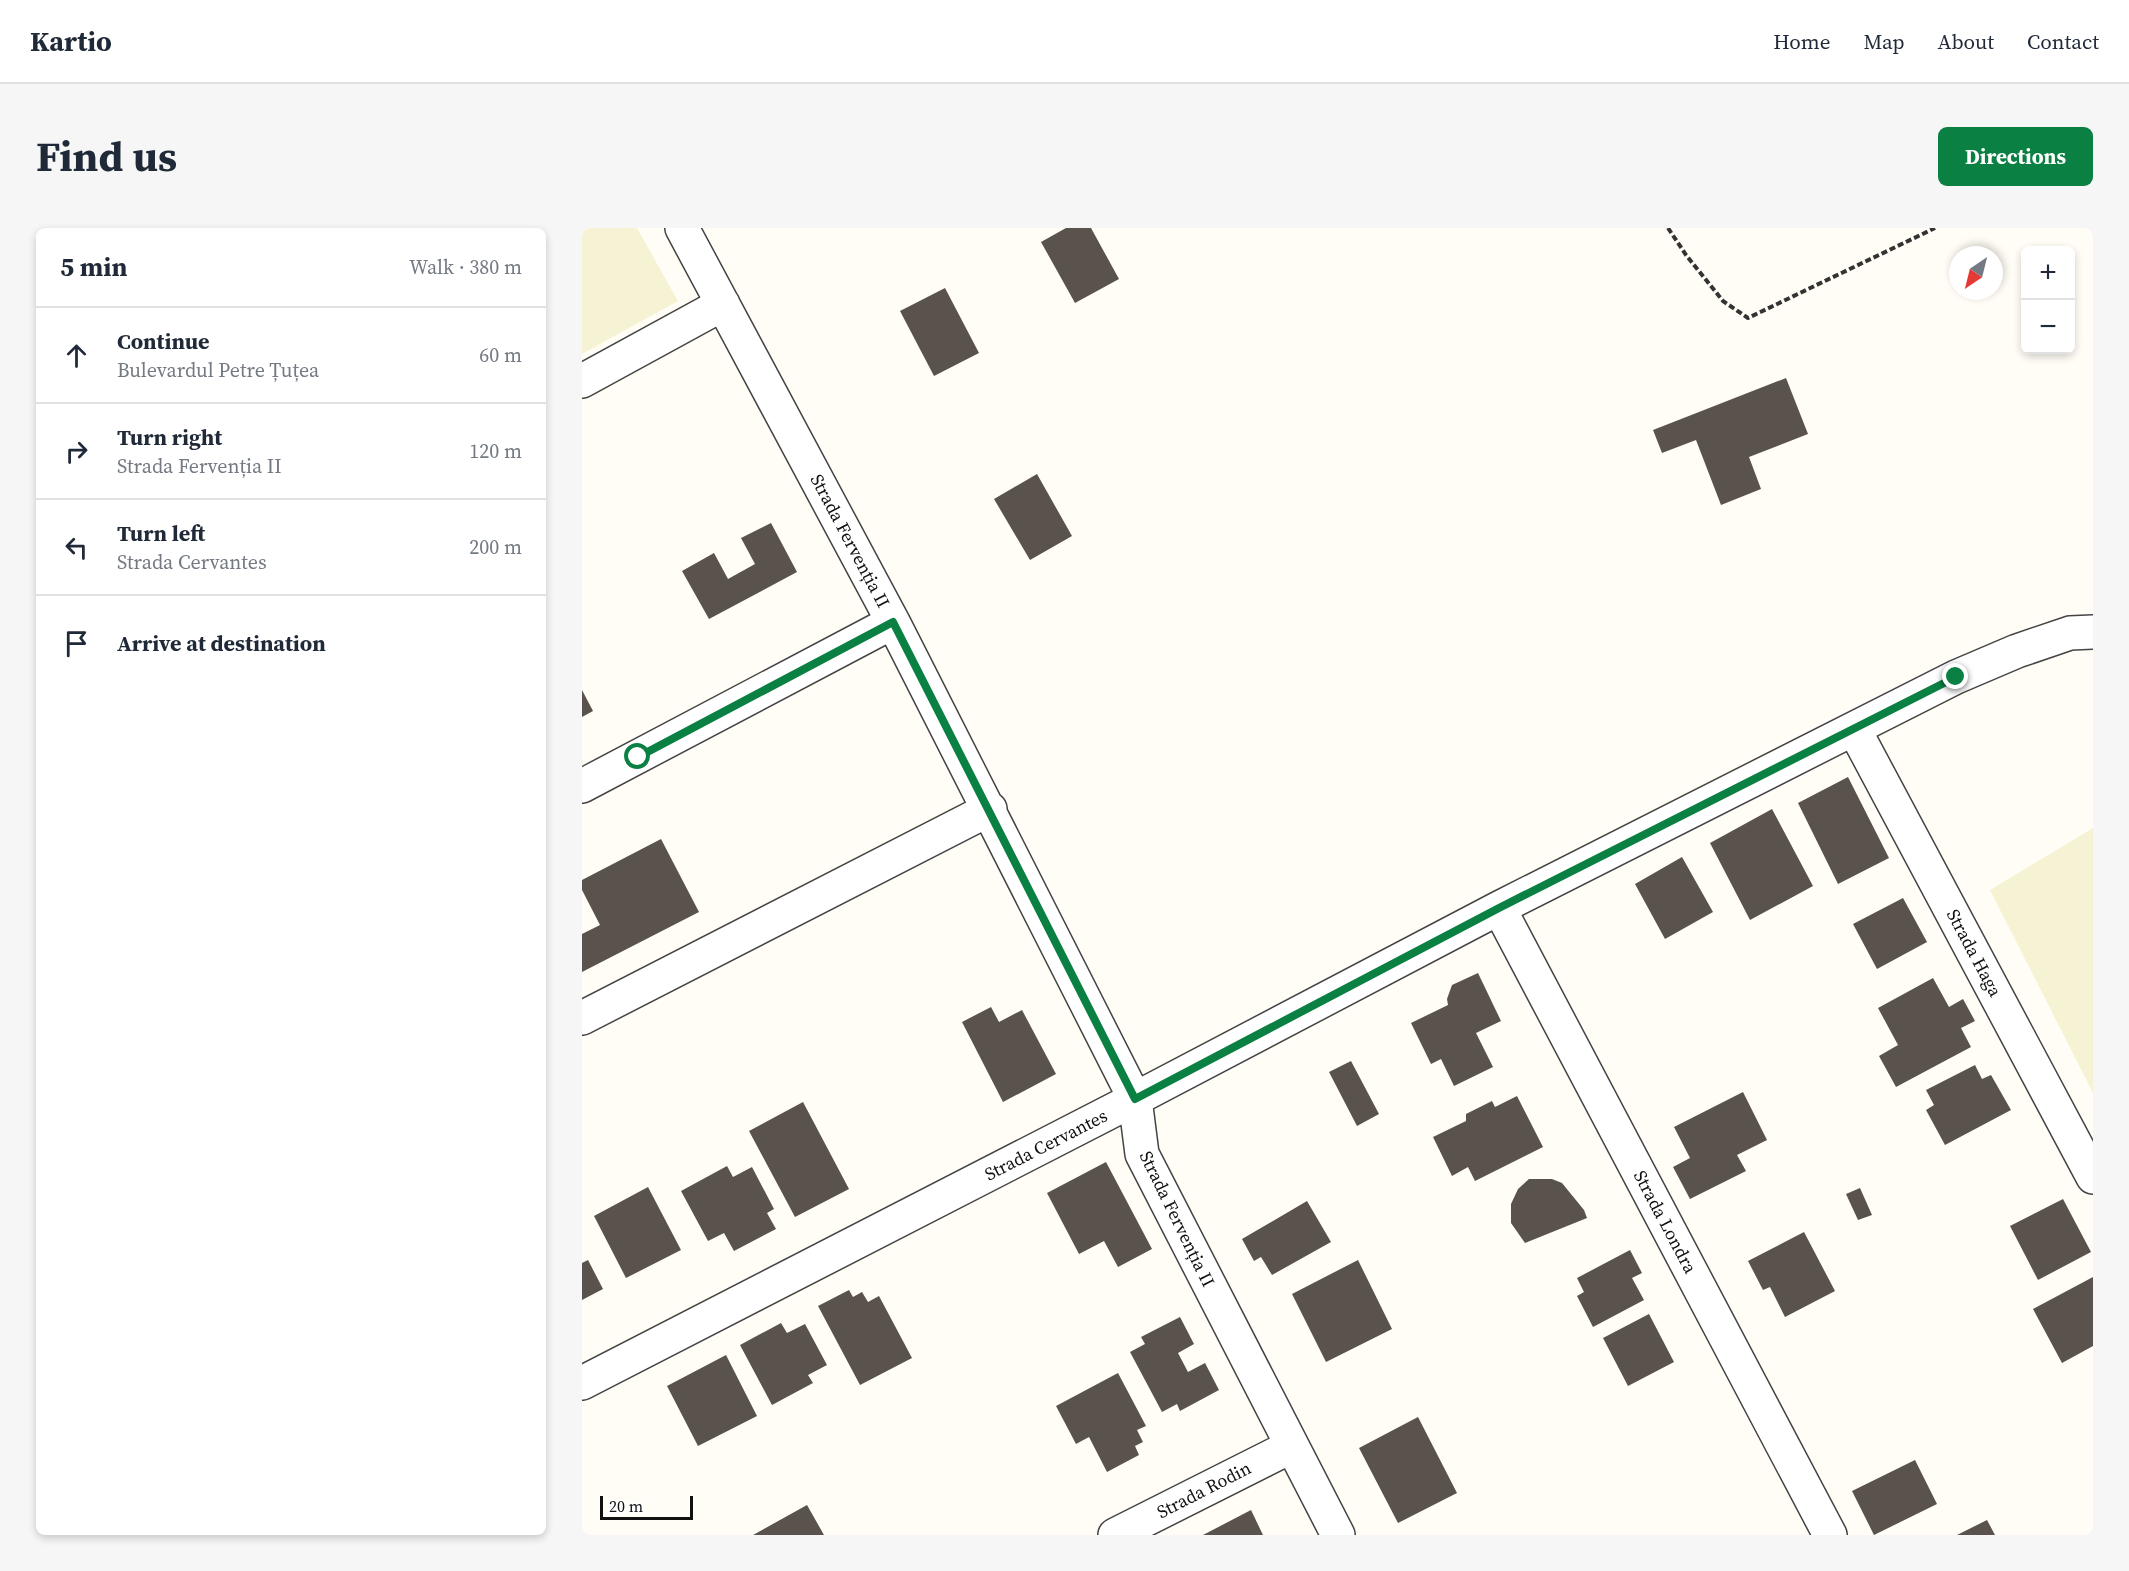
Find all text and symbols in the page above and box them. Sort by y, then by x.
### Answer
text: Kartio [30,22,112,60]
text: Home [1773,27,1831,56]
text: Map [1864,27,1905,56]
text: About [1938,27,1994,56]
text: Contact [2027,27,2099,56]
text: Find us [36,127,177,185]
button: Directions [1938,127,2093,186]
north arrow [1949,246,2003,300]
map controls [2021,246,2075,354]
button: + [2021,246,2075,300]
text: 5 min [60,249,127,285]
text: Walk · 380 m [409,253,522,281]
button: − [2021,300,2075,354]
text: Continue [117,326,210,356]
icon: ahead [60,339,93,372]
text: 60 m [479,341,522,369]
text: Bulevardul Petre Țuțea [117,356,319,384]
text: Turn right [117,422,222,452]
icon: right [60,435,93,468]
text: 120 m [469,437,522,465]
text: Strada Fervenția II [117,452,282,480]
street label: Strada Fervenția II [805,469,896,612]
text: Turn left [117,518,205,548]
icon: left [60,531,93,564]
text: 200 m [469,533,522,561]
text: Strada Cervantes [117,548,267,576]
icon: arrive [60,627,93,660]
text: Arrive at destination [117,628,326,658]
route end [1942,663,1968,689]
route start [624,743,650,769]
street label: Strada Haga [1941,905,2008,1002]
street label: Strada Cervantes [980,1103,1112,1186]
street label: Strada Fervenția II [1134,1147,1221,1291]
street label: Strada Londra [1628,1166,1703,1278]
street label: Strada Rodin [1152,1455,1255,1524]
scale bar [600,1493,693,1520]
text: 20 m [609,1495,643,1517]

